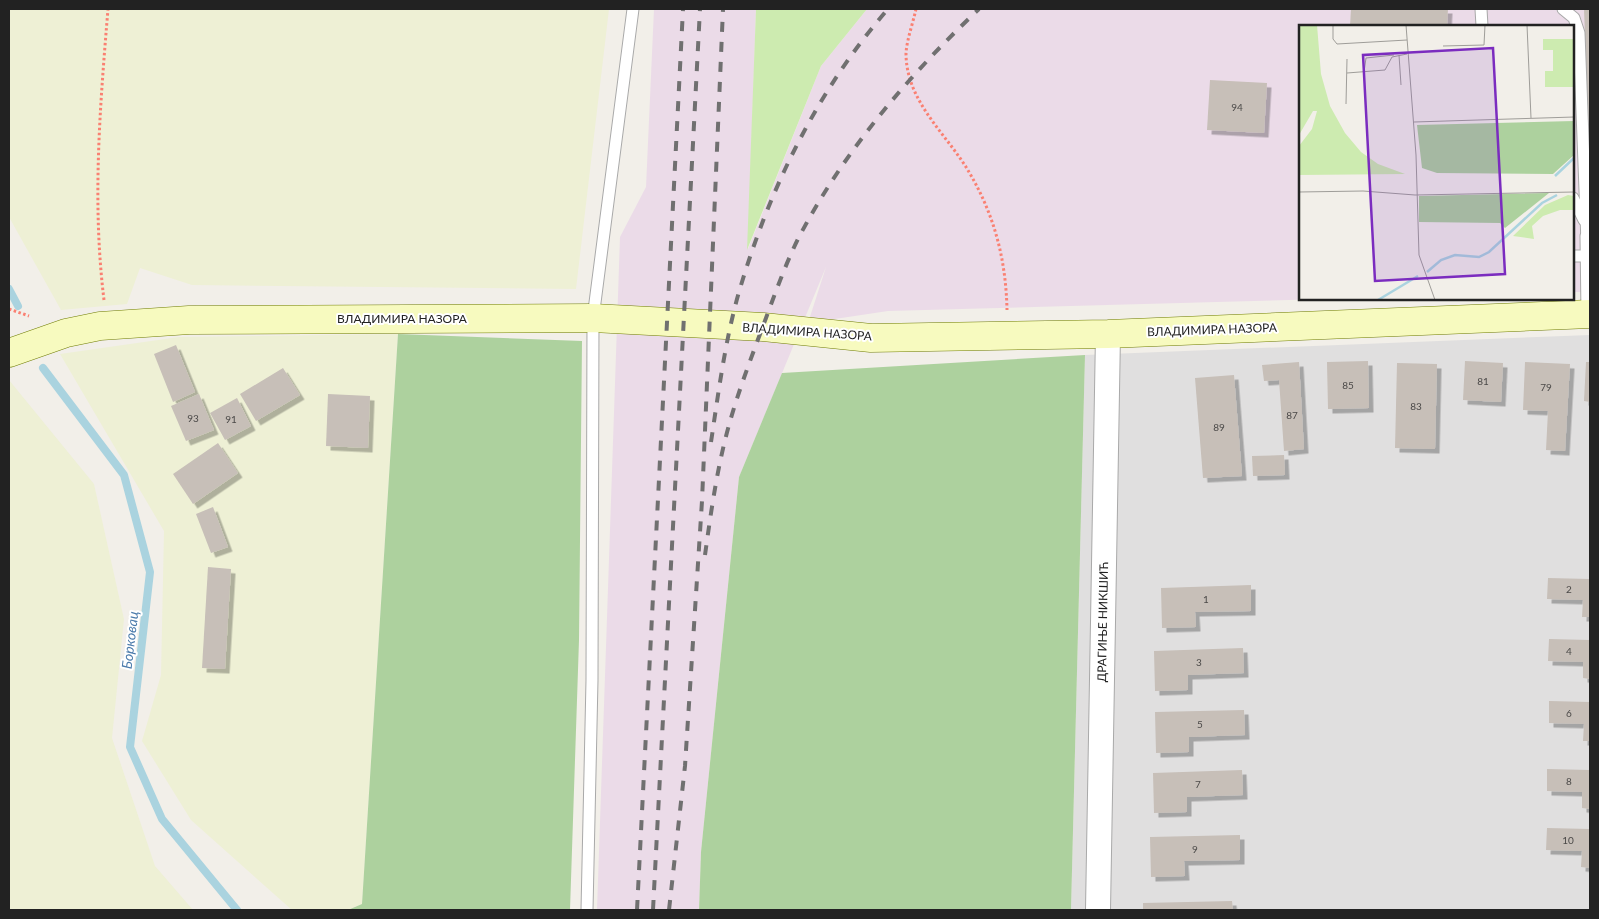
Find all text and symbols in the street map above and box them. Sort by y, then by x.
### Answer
inset map [1299,25,1574,300]
house number: 94 [1231,101,1243,113]
street label: ВЛАДИМИРА НАЗОРА [337,311,468,326]
street label: ВЛАДИМИРА НАЗОРА [742,319,873,344]
street label: ВЛАДИМИРА НАЗОРА [1147,320,1278,339]
house number: 81 [1477,375,1489,387]
house number: 85 [1342,379,1354,391]
house number: 79 [1540,381,1552,393]
house number: 83 [1410,400,1422,412]
house number: 87 [1286,409,1298,421]
house number: 93 [187,412,199,424]
house number: 91 [225,413,237,425]
house number: 89 [1213,421,1225,433]
street label: ДРАГИЊЕ НИКШИЋ [1094,562,1111,682]
house number: 2 [1566,583,1572,595]
house number: 1 [1203,593,1209,605]
water label: Борковац [118,610,142,670]
house number: 4 [1566,645,1572,657]
house number: 3 [1196,656,1202,668]
house number: 6 [1566,707,1572,719]
house number: 5 [1197,718,1203,730]
house number: 8 [1566,775,1572,787]
house number: 7 [1195,778,1201,790]
house number: 10 [1562,834,1574,846]
house number: 9 [1192,843,1198,855]

